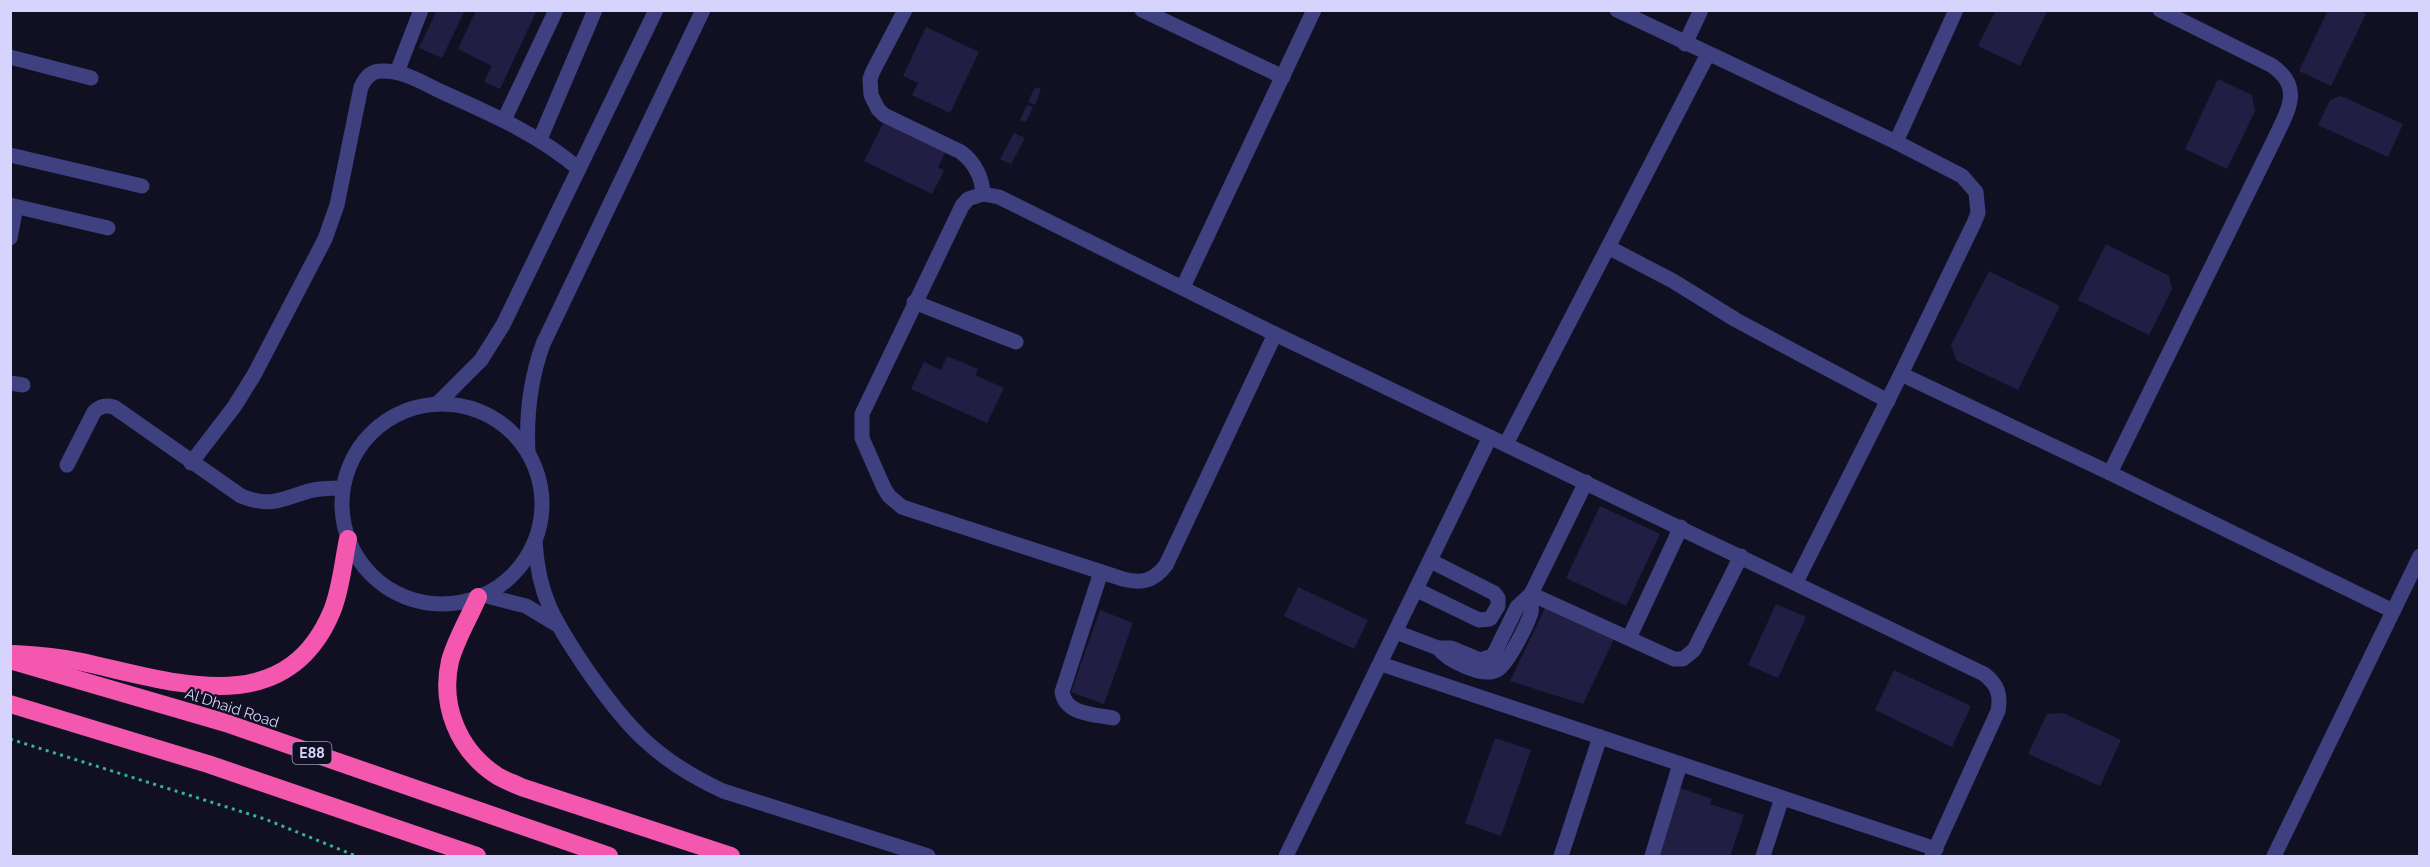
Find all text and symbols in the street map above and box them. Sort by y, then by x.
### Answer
street label: Al Dhaid Road [183,684,281,732]
road number: E88 [292,742,332,764]

